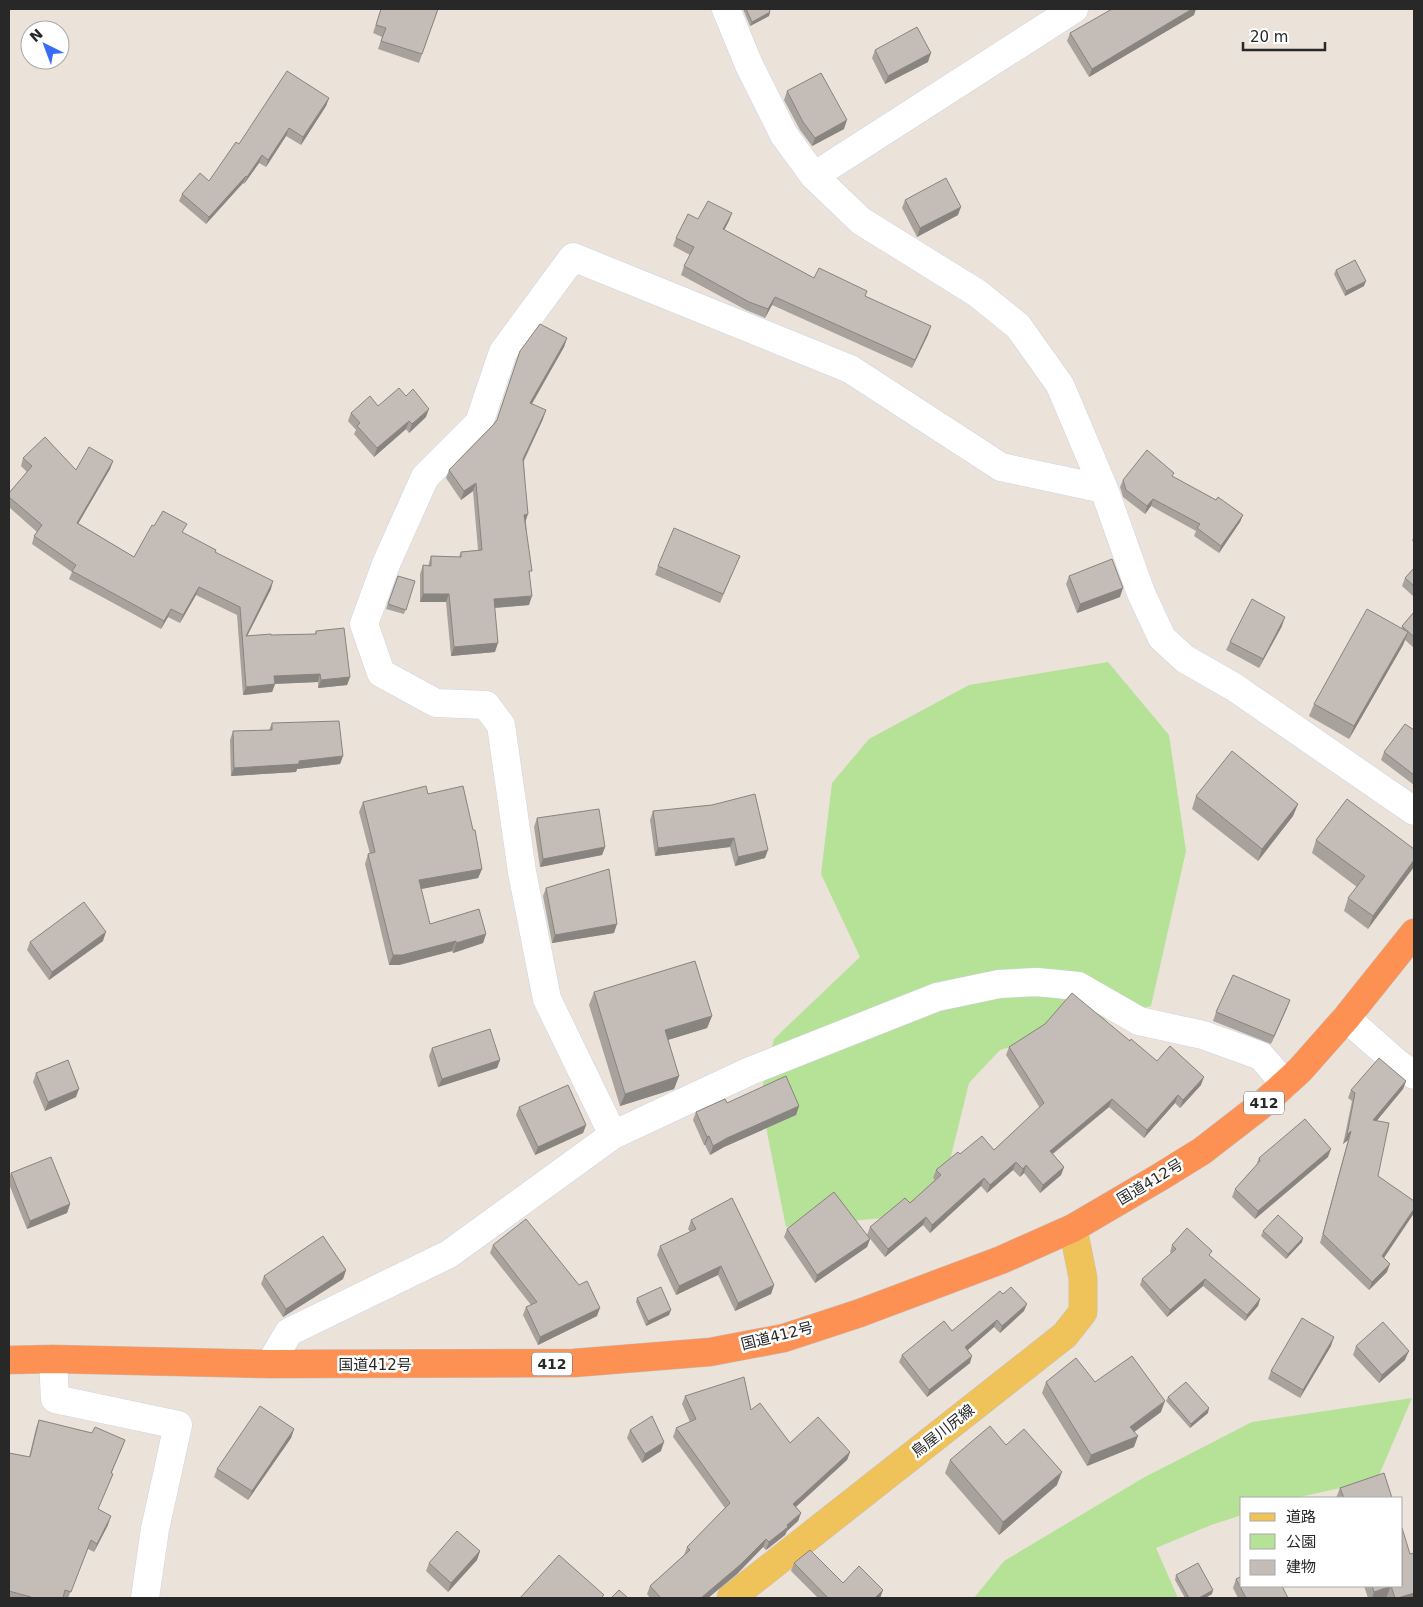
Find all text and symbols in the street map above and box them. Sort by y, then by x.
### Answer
north arrow [20,20,70,70]
scale bar [1243,20,1326,52]
text: N [27,25,46,45]
text: 20 m [1250,28,1288,46]
road number: 412 [1244,1092,1284,1114]
street label: 国道412号 [1114,1155,1186,1209]
street label: 国道412号 [739,1318,815,1354]
road number: 412 [532,1352,572,1376]
street label: 国道412号 [338,1356,412,1374]
street label: 鳥屋川尻線 [908,1401,978,1461]
legend [1240,1497,1403,1587]
text: 道路 [1286,1508,1316,1526]
text: 公園 [1286,1533,1316,1551]
text: 建物 [1286,1558,1316,1576]

